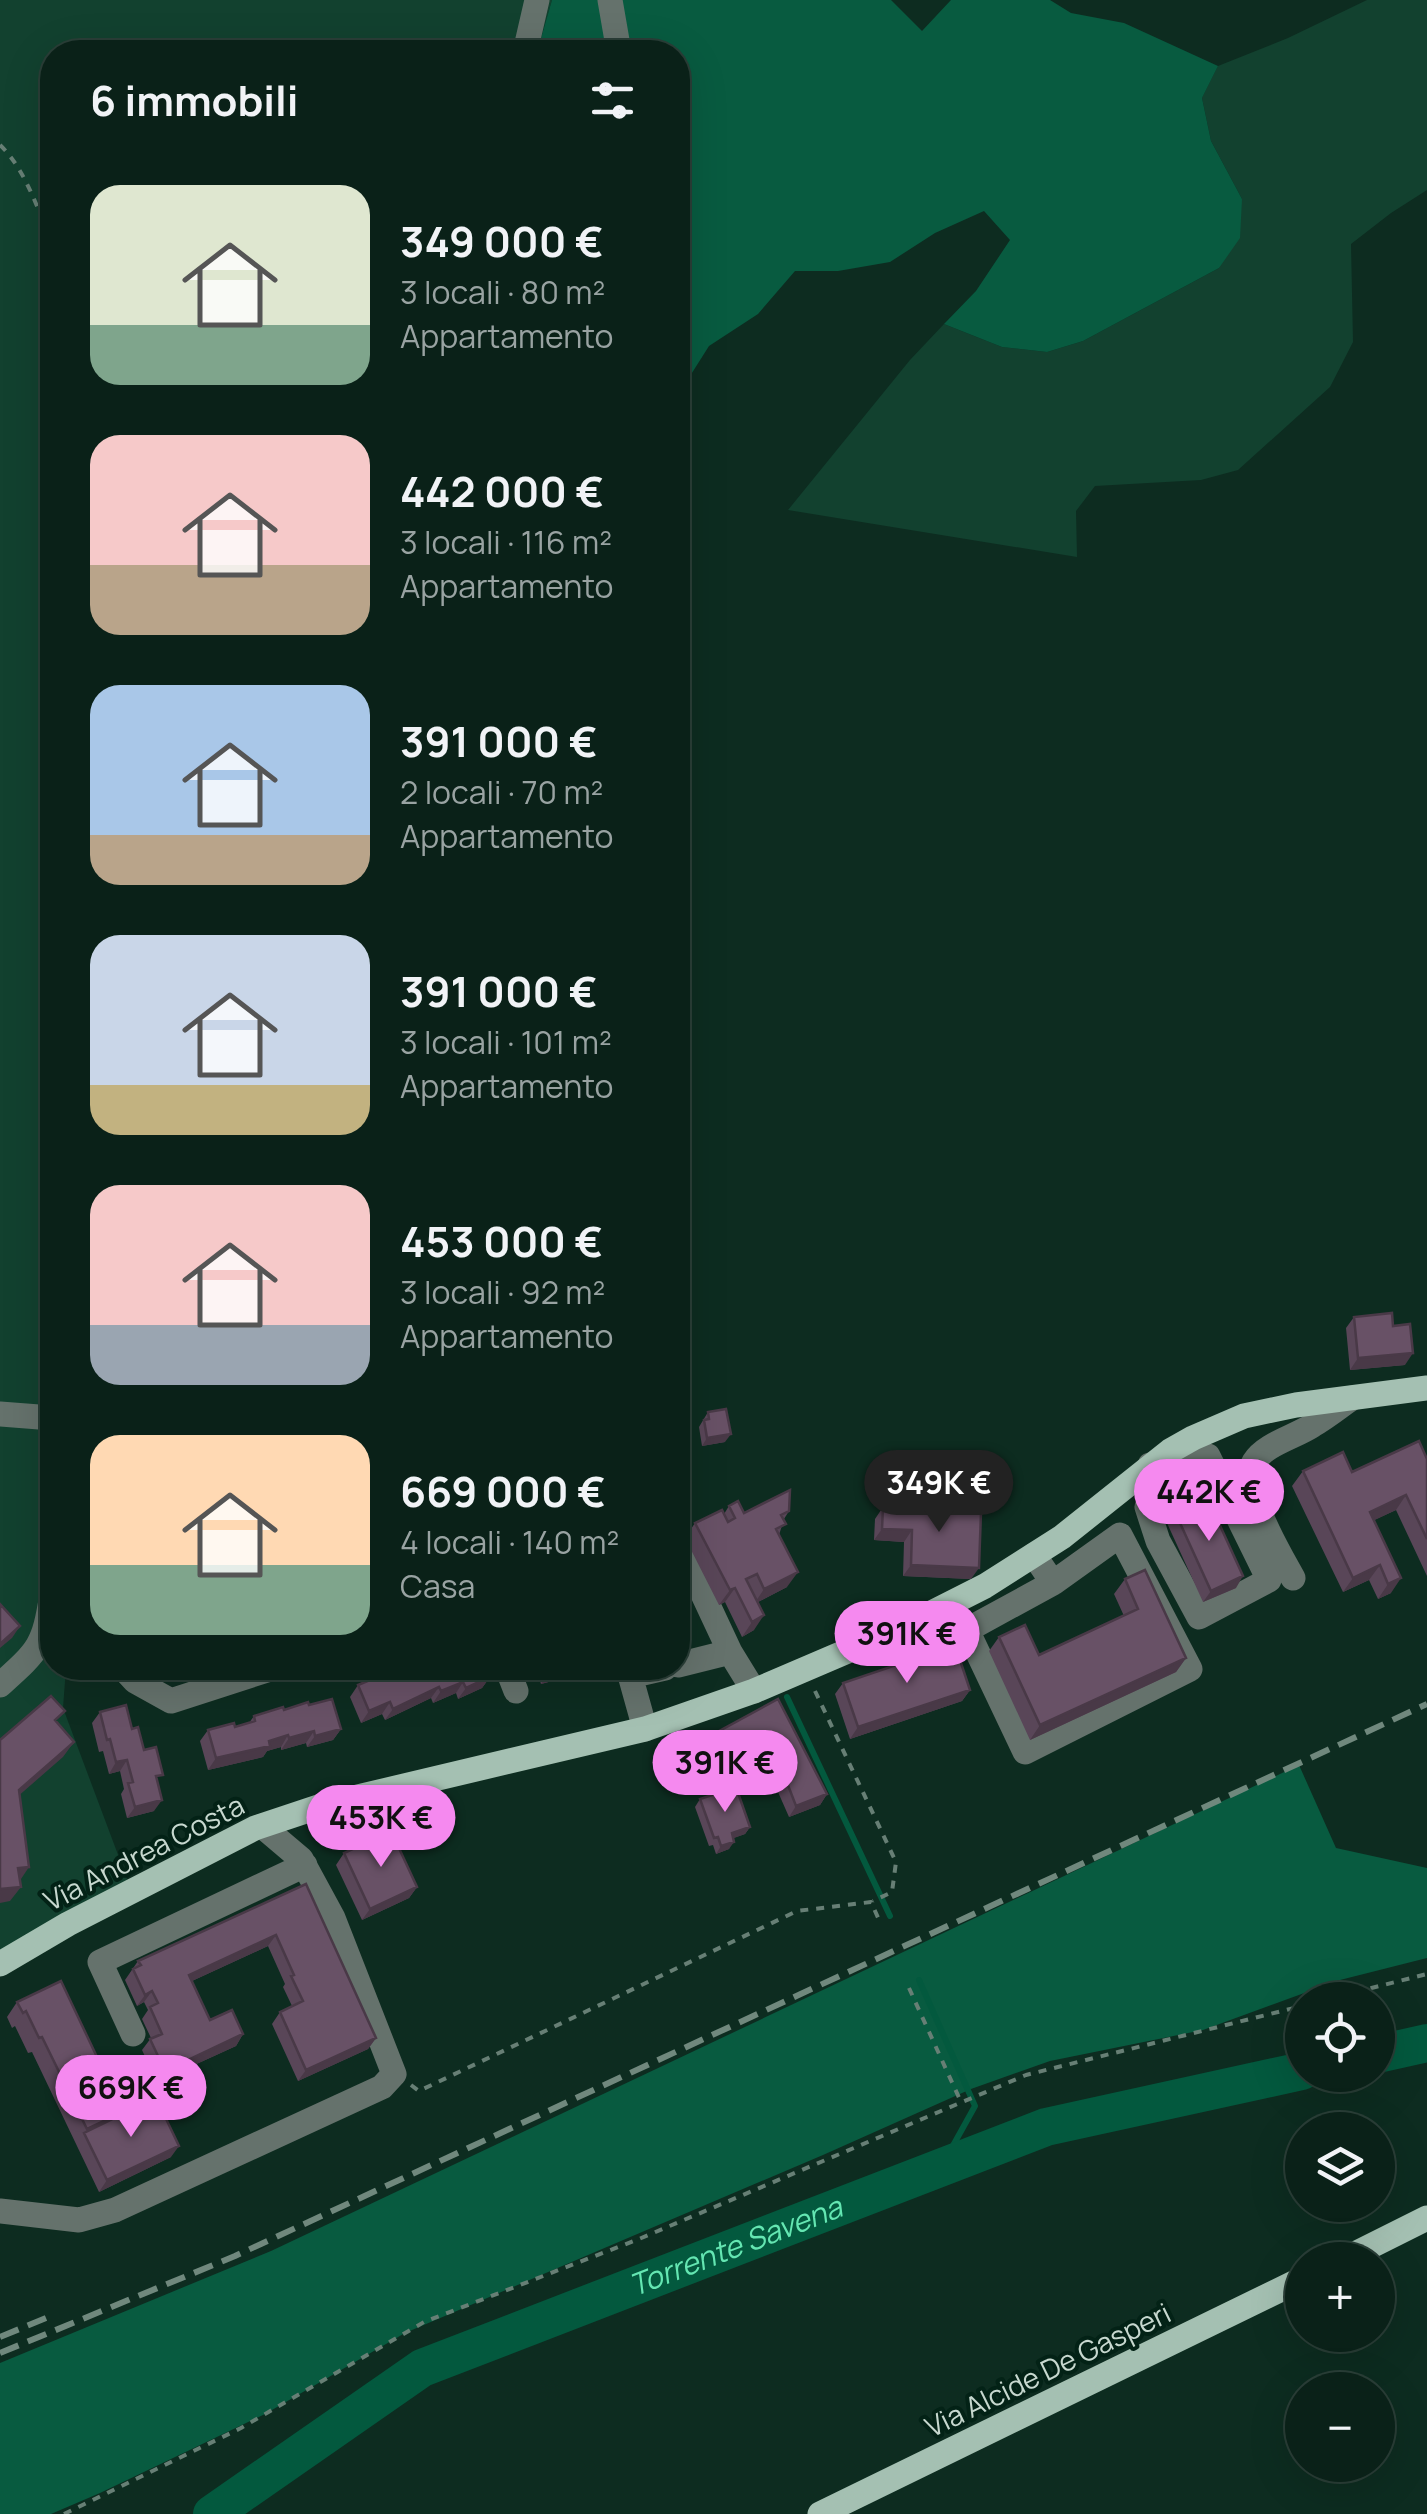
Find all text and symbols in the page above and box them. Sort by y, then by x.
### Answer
text: 6 immobili [90,71,299,129]
icon: filters [585,73,640,128]
text: 349 000 € [400,212,603,270]
icon: home [170,225,290,345]
text: 3 locali · 80 m² [400,270,605,314]
text: Appartamento [400,314,613,358]
text: 442 000 € [400,462,604,520]
icon: home [170,475,290,595]
text: 3 locali · 116 m² [400,520,612,564]
text: Appartamento [400,564,613,608]
text: 391 000 € [400,712,597,770]
icon: home [170,725,290,845]
text: 2 locali · 70 m² [400,770,603,814]
text: Appartamento [400,814,613,858]
text: 391 000 € [400,962,597,1020]
icon: home [170,975,290,1095]
text: 3 locali · 101 m² [400,1020,612,1064]
text: Appartamento [400,1064,613,1108]
text: 453 000 € [400,1212,603,1270]
icon: home [170,1225,290,1345]
text: 3 locali · 92 m² [400,1270,605,1314]
text: Appartamento [400,1314,613,1358]
pin: 349K € [858,1450,1020,1535]
pin: 442K € [1128,1459,1290,1544]
text: 349K € [886,1460,992,1504]
text: 669 000 € [400,1462,606,1520]
text: 442K € [1156,1469,1262,1513]
icon: home [170,1475,290,1595]
text: 4 locali · 140 m² [400,1520,619,1564]
text: Casa [400,1564,475,1608]
pin: 391K € [826,1601,988,1686]
text: 391K € [857,1611,957,1655]
pin: 391K € [644,1730,806,1815]
text: 391K € [675,1740,775,1784]
street label: Via Andrea Costa [37,1785,250,1919]
pin: 453K € [300,1785,462,1870]
text: 453K € [328,1795,434,1839]
map controls [1285,1982,1395,2482]
button: locate [1285,1982,1395,2092]
pin: 669K € [50,2055,212,2140]
text: 669K € [77,2065,185,2109]
button: layers [1285,2112,1395,2222]
water label: Torrente Savena [623,2185,849,2305]
button: + [1285,2242,1395,2352]
street label: Via Alcide De Gasperi [918,2293,1177,2445]
button: − [1285,2372,1395,2482]

